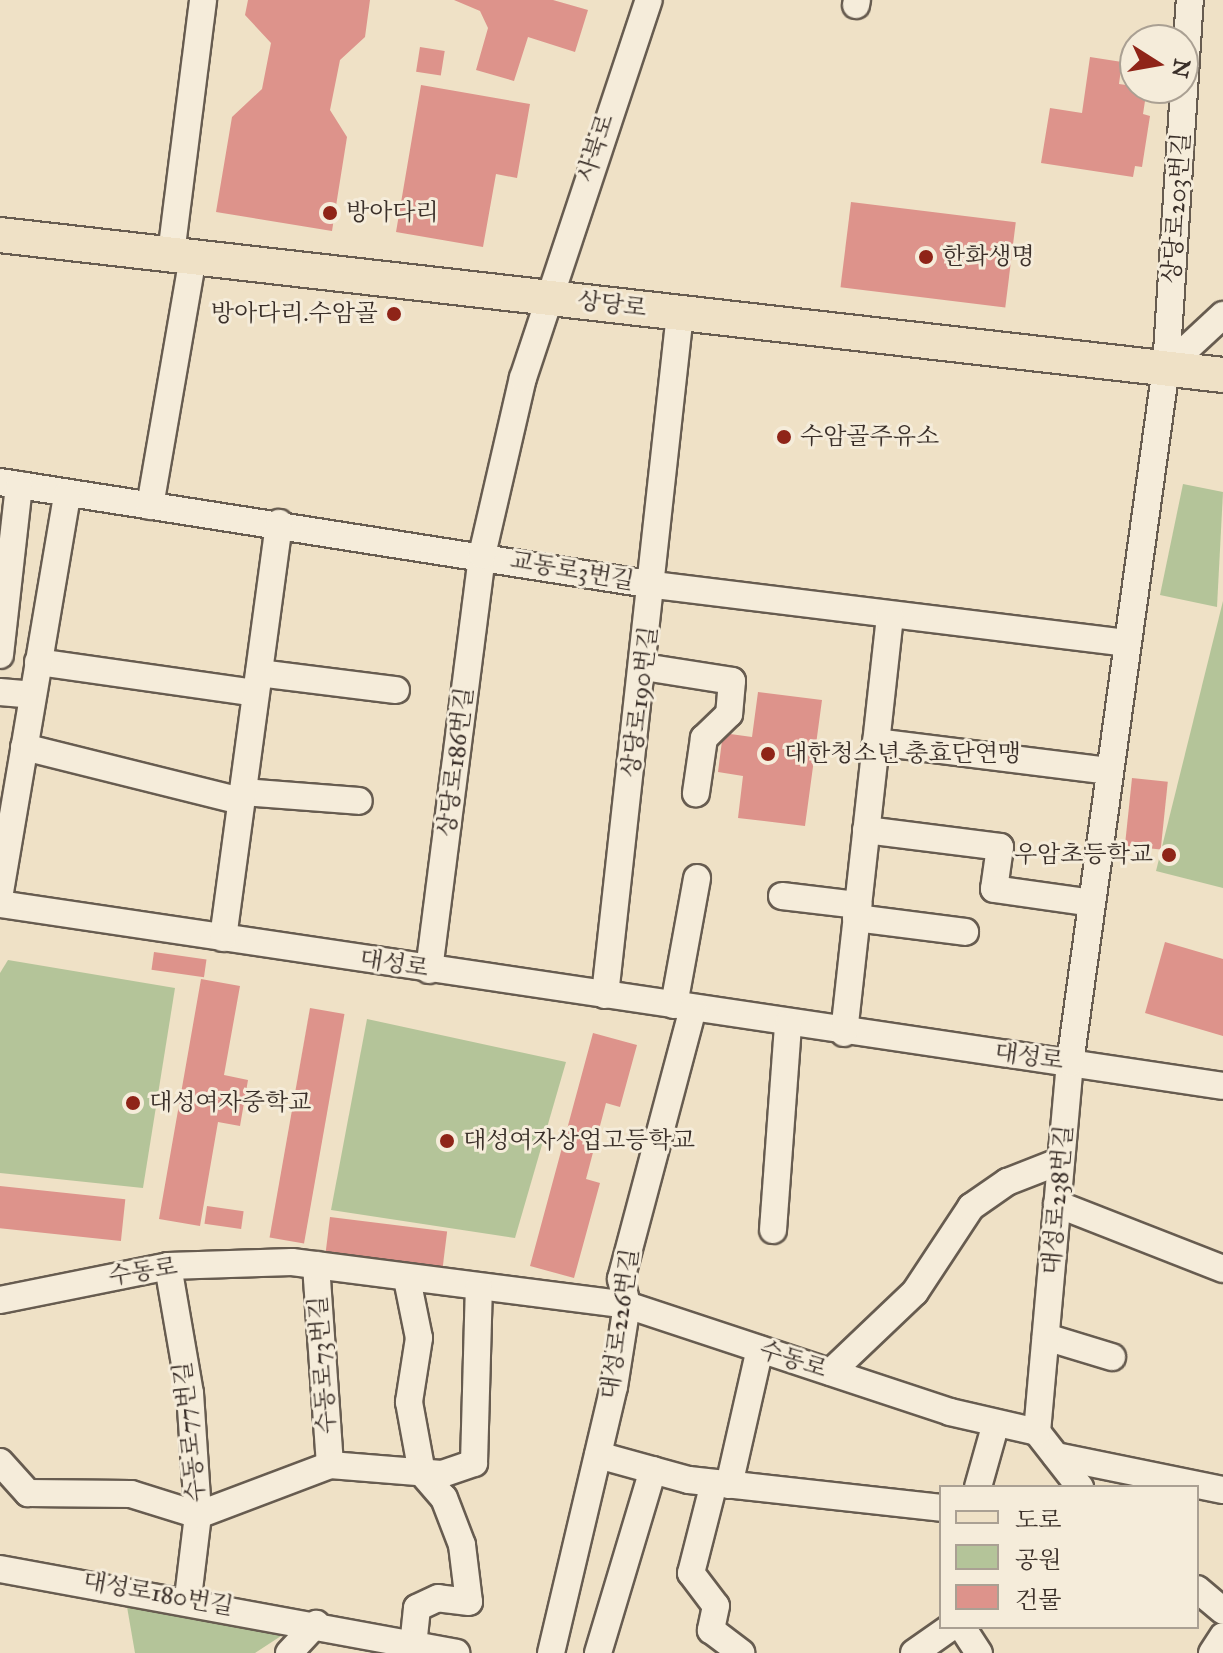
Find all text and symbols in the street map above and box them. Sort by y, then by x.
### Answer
north arrow [1119,24,1199,104]
text: N [1166,57,1196,80]
street label: 사북로 [572,110,620,186]
street label: 상당로203번길 [1157,132,1197,284]
place label: 방아다리 [346,199,439,227]
marker: 방아다리 [321,204,339,222]
place label: 한화생명 [942,243,1035,271]
marker: 한화생명 [917,248,935,266]
street label: 상당로 [576,286,648,324]
place label: 방아다리.수암골 [211,300,378,328]
marker: 방아다리.수암골 [385,305,403,323]
place label: 수암골주유소 [800,423,939,451]
marker: 수암골주유소 [775,428,793,446]
street label: 교동로3번길 [508,546,636,596]
street label: 상당로190번길 [616,625,664,779]
street label: 상당로186번길 [433,686,479,838]
place label: 대한청소년 충효단연맹 [784,740,1021,768]
marker: 대한청소년 충효단연맹 [759,745,777,763]
place label: 우암초등학교 [1014,841,1153,869]
marker: 우암초등학교 [1160,846,1178,864]
street label: 대성로 [357,944,431,984]
street label: 대성로 [993,1038,1065,1076]
place label: 대성여자중학교 [149,1089,311,1117]
marker: 대성여자중학교 [124,1094,142,1112]
street label: 대성로238번길 [1037,1124,1079,1276]
place label: 대성여자상업고등학교 [463,1127,695,1155]
marker: 대성여자상업고등학교 [438,1132,456,1150]
street label: 대성로226번길 [595,1247,645,1401]
street label: 수동로 [106,1252,180,1292]
street label: 수동로73번길 [304,1295,342,1435]
street label: 수동로 [755,1336,831,1384]
street label: 수동로77번길 [168,1360,212,1504]
legend [939,1485,1199,1629]
text: 도로 [1015,1505,1061,1535]
text: 공원 [1015,1545,1061,1575]
street label: 대성로180번길 [81,1567,235,1621]
text: 건물 [1015,1585,1061,1615]

